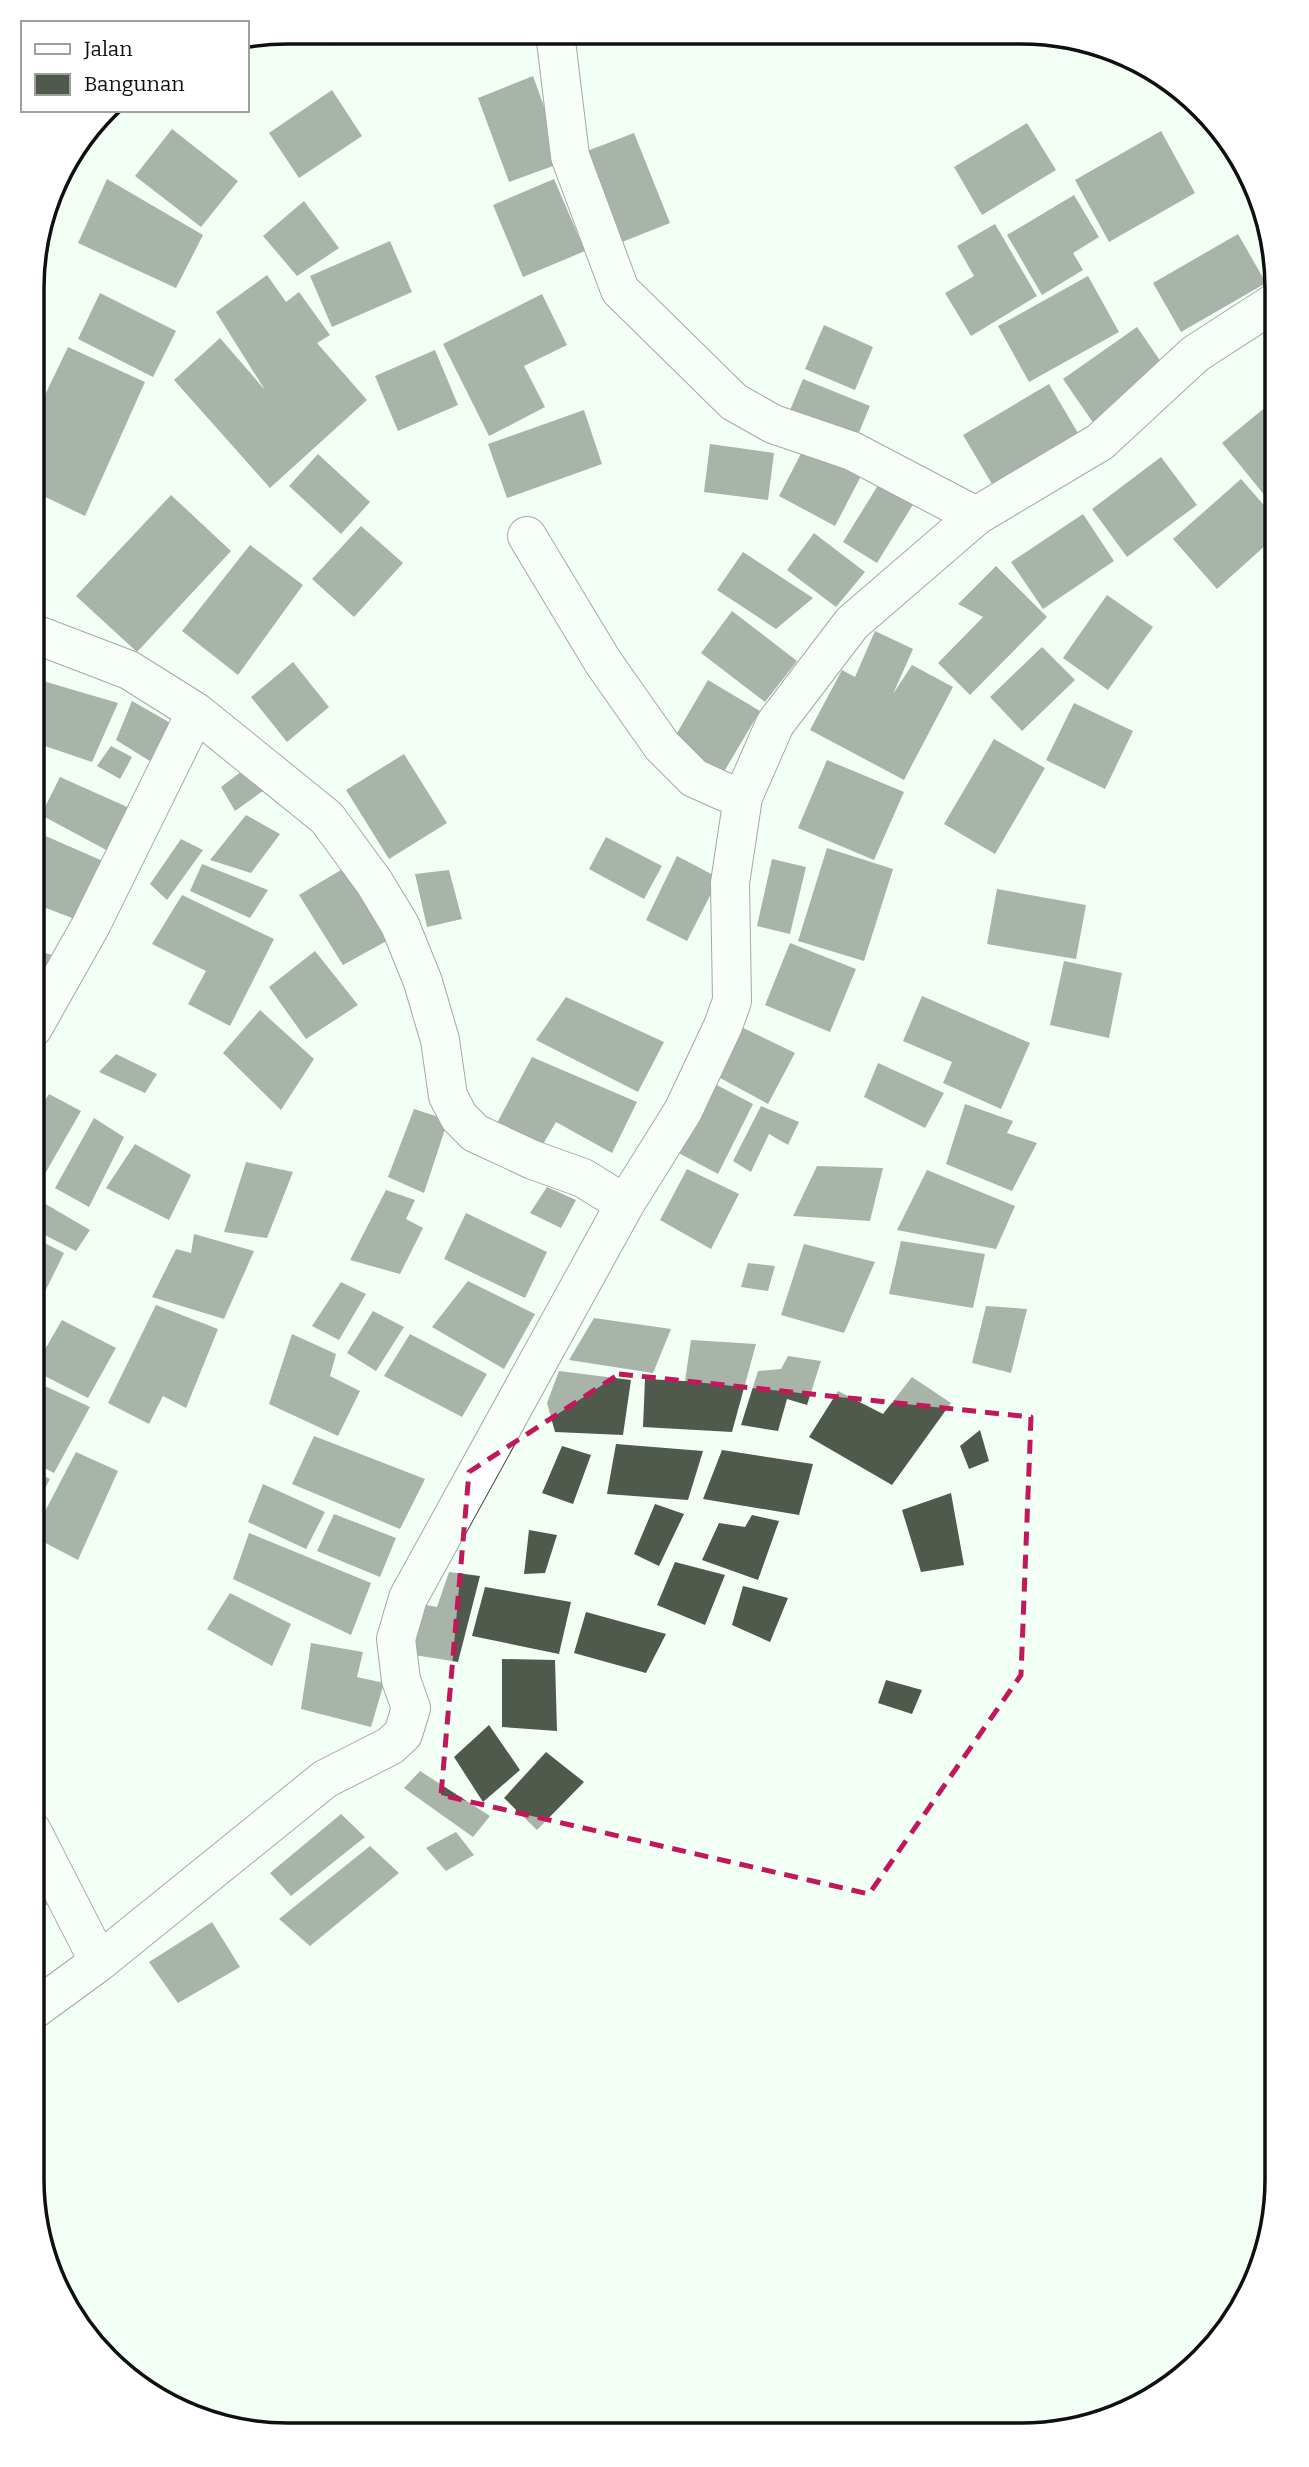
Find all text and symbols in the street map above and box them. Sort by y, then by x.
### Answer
legend [21,21,248,112]
text: Jalan [83,36,133,62]
text: Bangunan [84,71,185,97]

